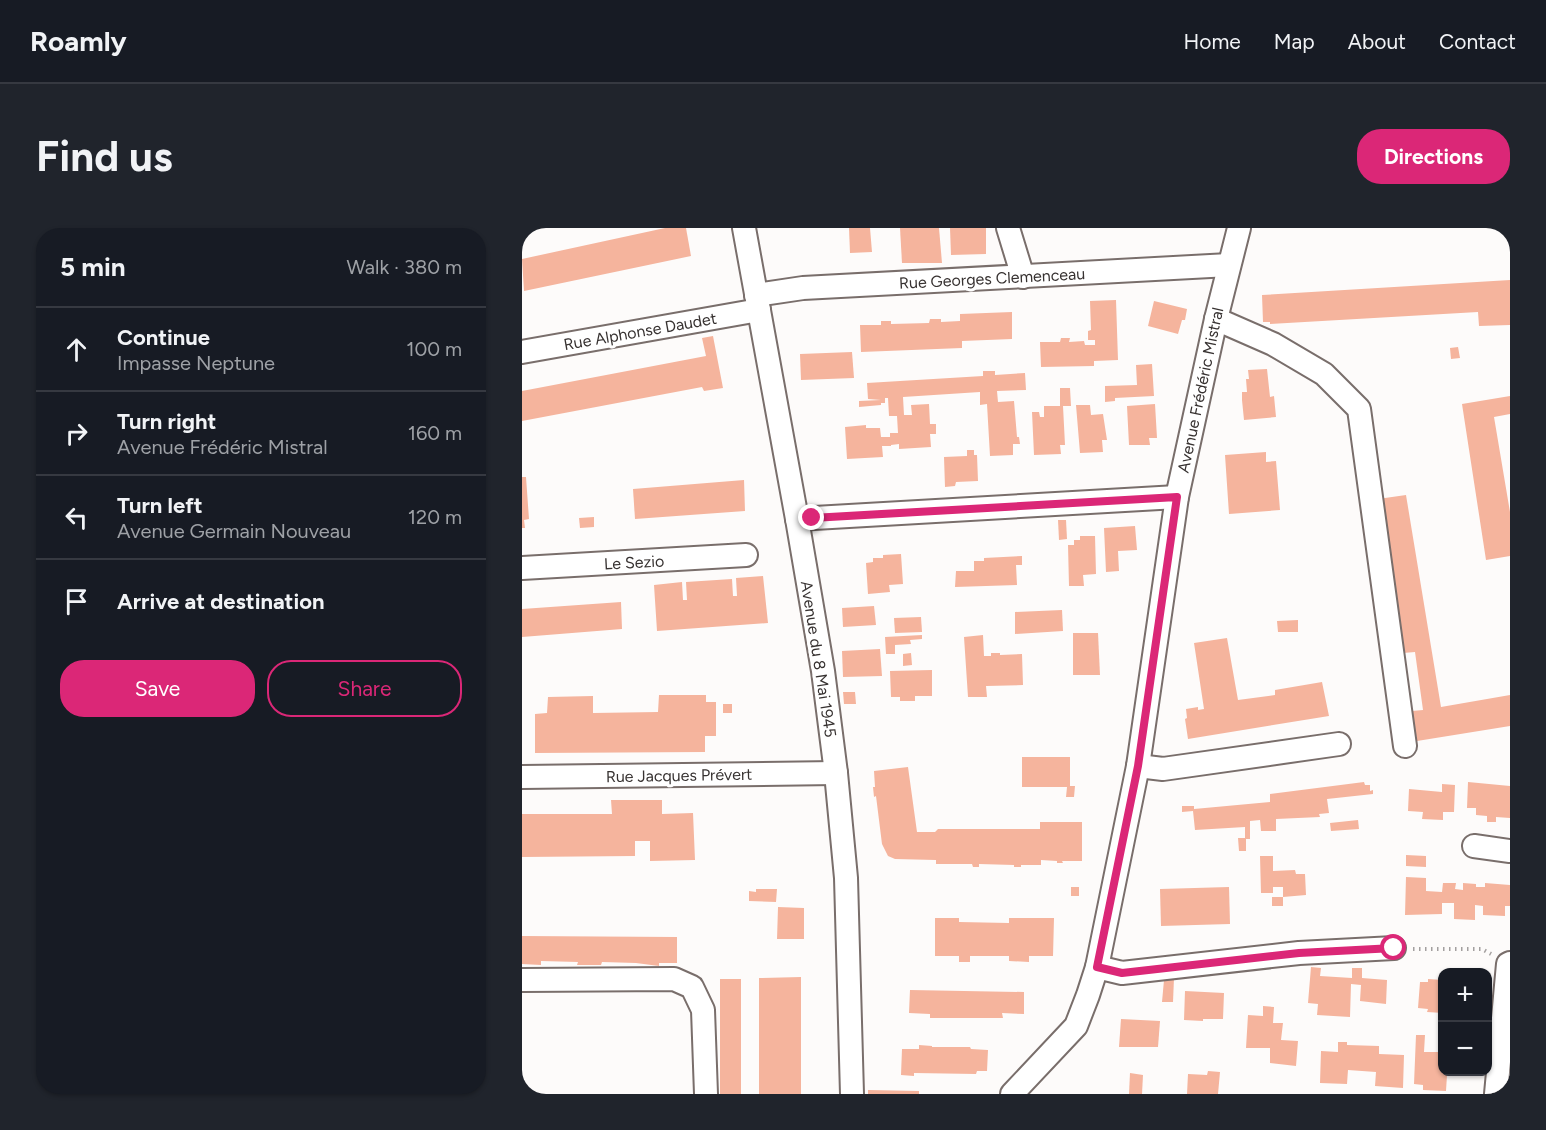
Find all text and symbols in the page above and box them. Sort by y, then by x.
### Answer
text: Roamly [30,24,127,58]
text: Home [1184,29,1241,54]
text: Map [1274,29,1315,54]
text: About [1348,29,1406,54]
text: Contact [1439,29,1516,54]
button: Directions [1357,129,1510,184]
text: Find us [36,131,173,182]
text: 5 min [60,251,126,283]
text: Walk · 380 m [346,255,462,279]
street label: Rue Georges Clemenceau [899,264,1086,293]
street label: Avenue Frédéric Mistral [1174,306,1227,474]
street label: Rue Alphonse Daudet [562,309,718,354]
text: Continue [117,324,210,351]
icon: ahead [60,333,93,366]
text: 100 m [406,337,462,361]
text: Impasse Neptune [117,351,275,375]
text: Turn right [117,408,216,435]
icon: right [60,417,93,450]
text: 160 m [408,421,462,445]
text: Avenue Frédéric Mistral [117,435,328,459]
text: Turn left [117,492,203,519]
icon: left [60,501,93,534]
route end [798,504,824,530]
text: 120 m [408,505,462,529]
text: Avenue Germain Nouveau [117,519,351,543]
street label: Le Sezio [603,551,665,574]
street label: Avenue du 8 Mai 1945 [797,579,840,739]
icon: arrive [60,585,93,618]
text: Arrive at destination [117,588,325,615]
button: Save [60,660,255,717]
button: Share [267,660,462,717]
street label: Rue Jacques Prévert [606,765,752,786]
route start [1380,934,1406,960]
map controls [1438,968,1492,1076]
button: + [1438,968,1492,1022]
button: − [1438,1022,1492,1076]

